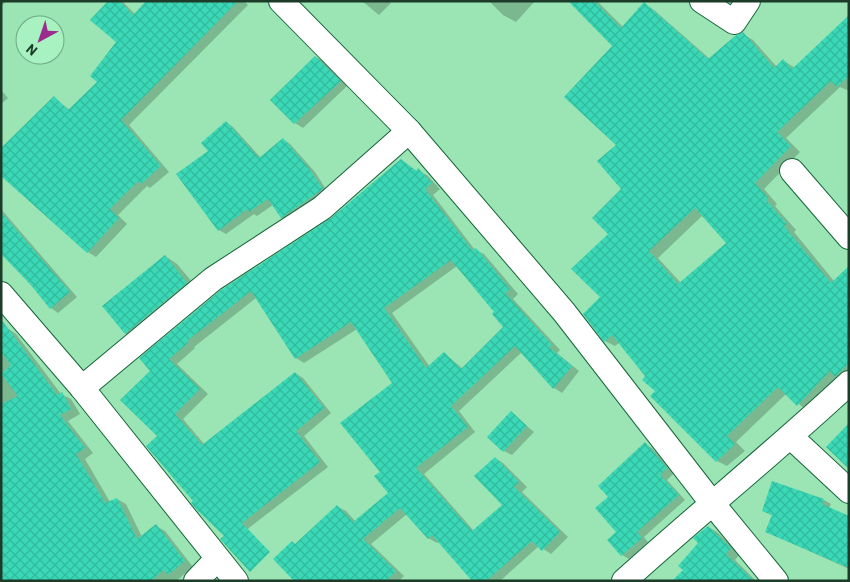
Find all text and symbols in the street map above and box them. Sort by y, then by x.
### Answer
north arrow [15,15,65,65]
text: N [22,41,40,60]

